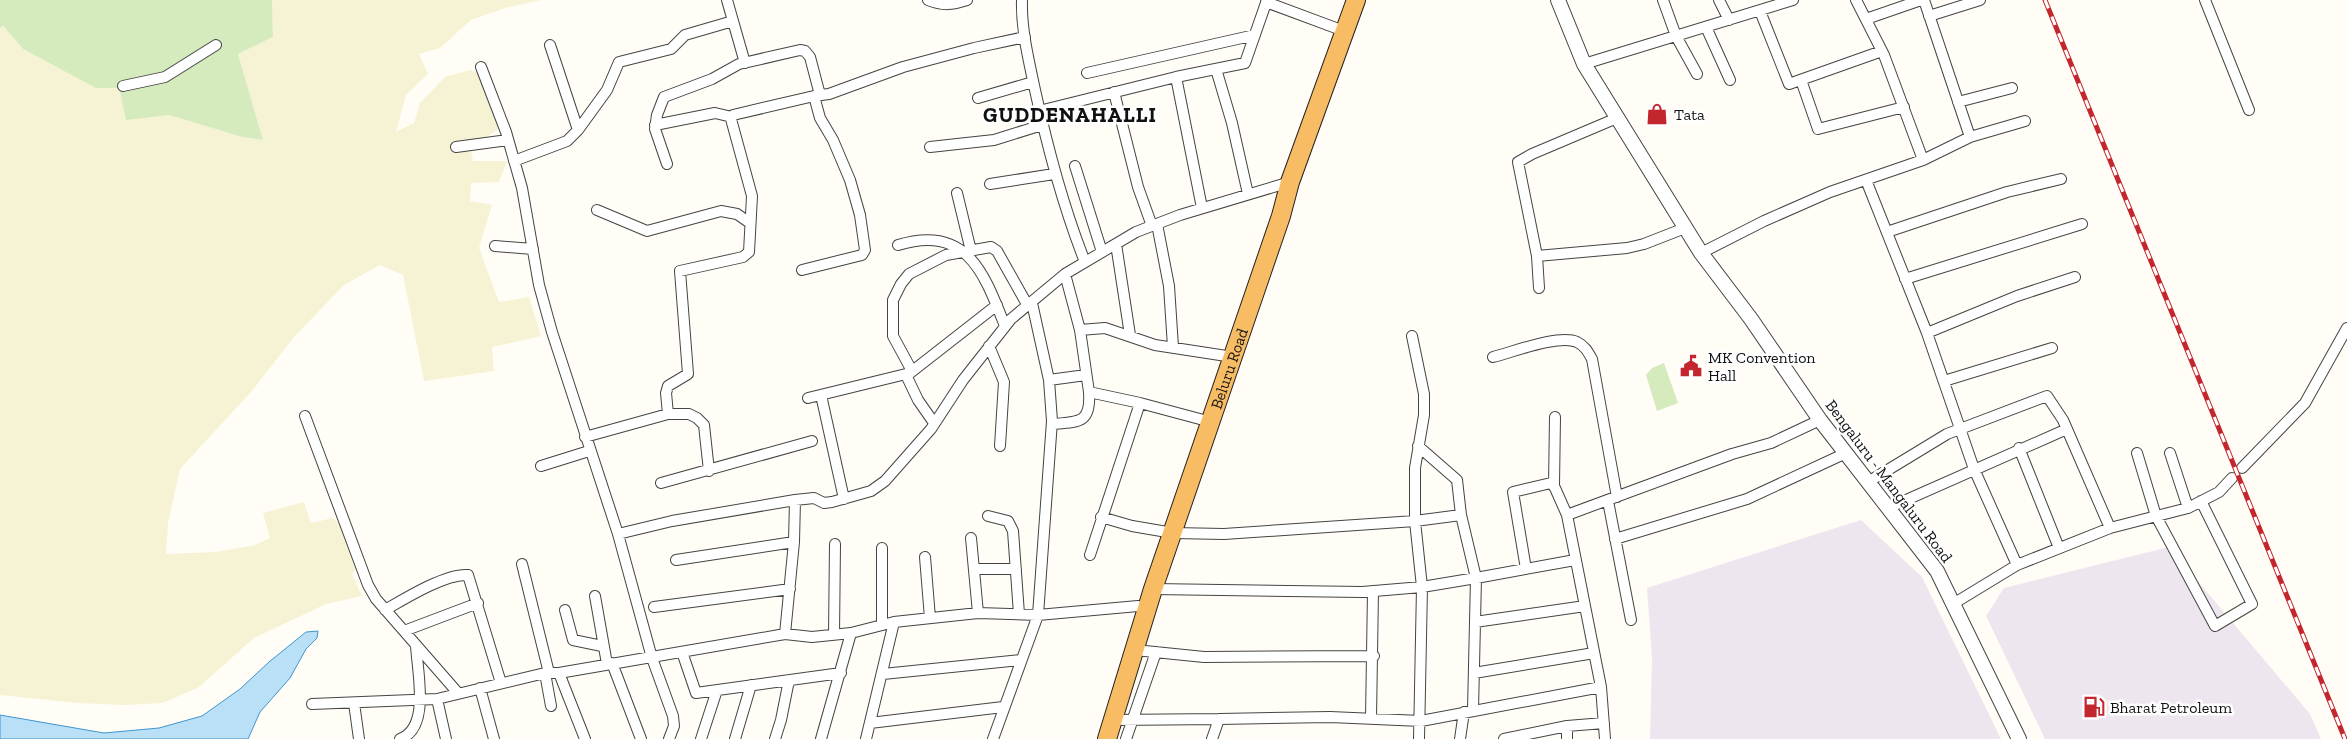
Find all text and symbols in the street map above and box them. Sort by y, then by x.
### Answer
shop icon: Tata [1644,101,1670,127]
district label: GUDDENAHALLI [983,102,1157,127]
place label: Tata [1674,105,1705,124]
street label: Beluru Road [1206,325,1251,411]
place label: MK Convention Hall [1708,348,1816,385]
public building icon: MK Convention Hall [1678,353,1704,379]
street label: Bengaluru - Mangaluru Road [1822,396,1957,566]
fuel station icon: Bharat Petroleum [2081,694,2107,720]
place label: Bharat Petroleum [2110,698,2232,717]

